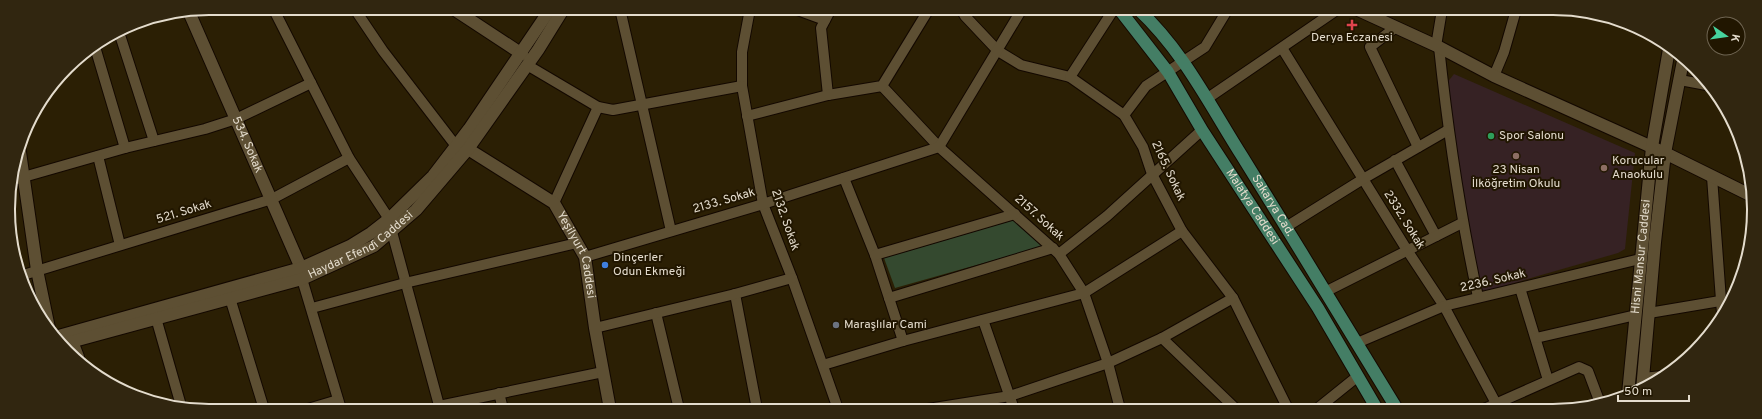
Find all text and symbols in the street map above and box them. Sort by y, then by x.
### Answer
north arrow [1706,16,1746,56]
marker: Derya Eczanesi [1347,20,1357,30]
place label: Derya Eczanesi [1311,30,1393,46]
text: K [1727,33,1742,44]
street label: 534. Sokak [228,114,266,176]
place label: Spor Salonu [1499,128,1564,144]
marker: Spor Salonu [1486,131,1496,141]
street label: 2165. Sokak [1147,138,1189,204]
marker: 23 Nisan İlköğretim Okulu [1511,151,1521,161]
place label: Korucular Anaokulu [1612,153,1665,183]
place label: 23 Nisan İlköğretim Okulu [1472,162,1560,192]
marker: Korucular Anaokulu [1599,163,1609,173]
street label: Malatya Caddesi [1222,166,1283,248]
street label: Sakarya Cad. [1247,172,1298,240]
street label: 2133. Sokak [691,184,757,218]
street label: 2132. Sokak [767,187,803,253]
street label: 2332. Sokak [1380,187,1428,253]
street label: 2157. Sokak [1011,191,1067,245]
street label: 521. Sokak [154,196,214,228]
street label: Hisni Mansur Caddesi [1628,199,1655,315]
street label: Haydar Efendi Caddesi [306,208,417,283]
street label: Yeşilyurt Caddesi [553,209,599,299]
place label: Dinçerler Odun Ekmeği [613,250,685,280]
marker: Dinçerler Odun Ekmeği [600,260,610,270]
street label: 2236. Sokak [1459,266,1527,296]
place label: Maraşlılar Cami [844,317,927,333]
marker: Maraşlılar Cami [831,320,841,330]
scale bar [1618,377,1689,403]
text: 50 m [1624,384,1652,400]

